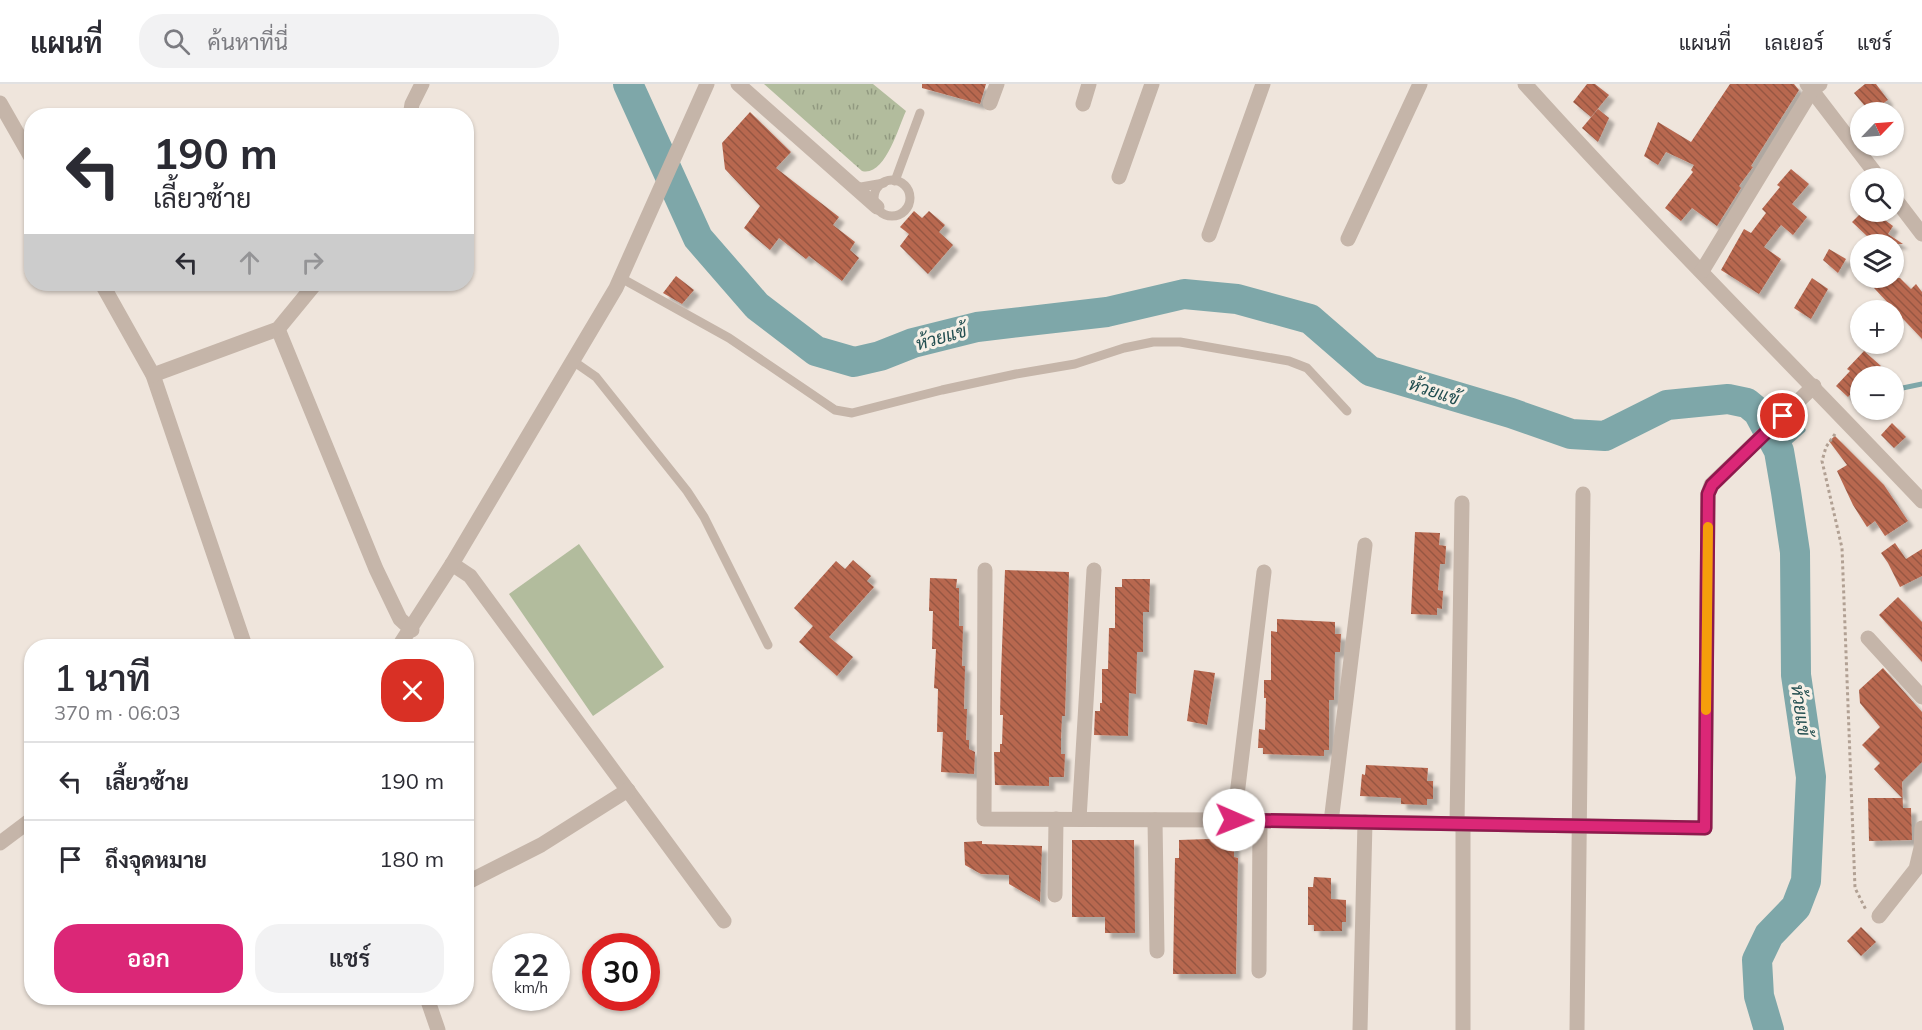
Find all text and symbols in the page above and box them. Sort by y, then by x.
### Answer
search box [139,14,559,68]
text: แผนที่ [30,25,103,60]
icon: search [160,25,193,58]
text: ค้นหาที่นี่ [208,28,288,56]
text: แผนที่ [1679,29,1731,55]
text: เลเยอร์ [1764,29,1824,55]
text: แชร์ [1857,29,1892,55]
north arrow [1850,102,1904,156]
map controls [1850,102,1904,420]
text: 190 m [153,127,278,180]
icon: left [54,132,132,210]
button: search [1850,168,1904,222]
text: เลี้ยวซ้าย [153,181,251,215]
button: layers [1850,234,1904,288]
icon: left [170,246,203,279]
icon: ahead [233,246,266,279]
icon: right [296,246,329,279]
button: + [1850,300,1904,354]
water label: ห้วยแข้ [913,318,972,355]
button: − [1850,366,1904,420]
water label: ห้วยแข้ [1406,372,1465,411]
pin [1757,390,1808,441]
icon: arrive [1766,399,1799,432]
text: 1 นาที [54,655,151,700]
button: close [381,659,444,722]
water label: ห้วยแข้ [1786,683,1816,740]
text: 370 m · 06:03 [54,700,180,725]
icon: left [54,765,87,798]
text: 190 m [379,767,444,795]
text: เลี้ยวซ้าย [105,768,189,796]
position arrow [1202,788,1266,852]
icon: arrive [54,843,87,876]
text: 180 m [379,845,444,873]
text: ถึงจุดหมาย [105,846,207,874]
button: ออก [54,924,243,993]
button: แชร์ [255,924,444,993]
speed limit sign: 30 [582,933,660,1011]
text: 22 [513,946,549,984]
text: km/h [514,978,548,997]

